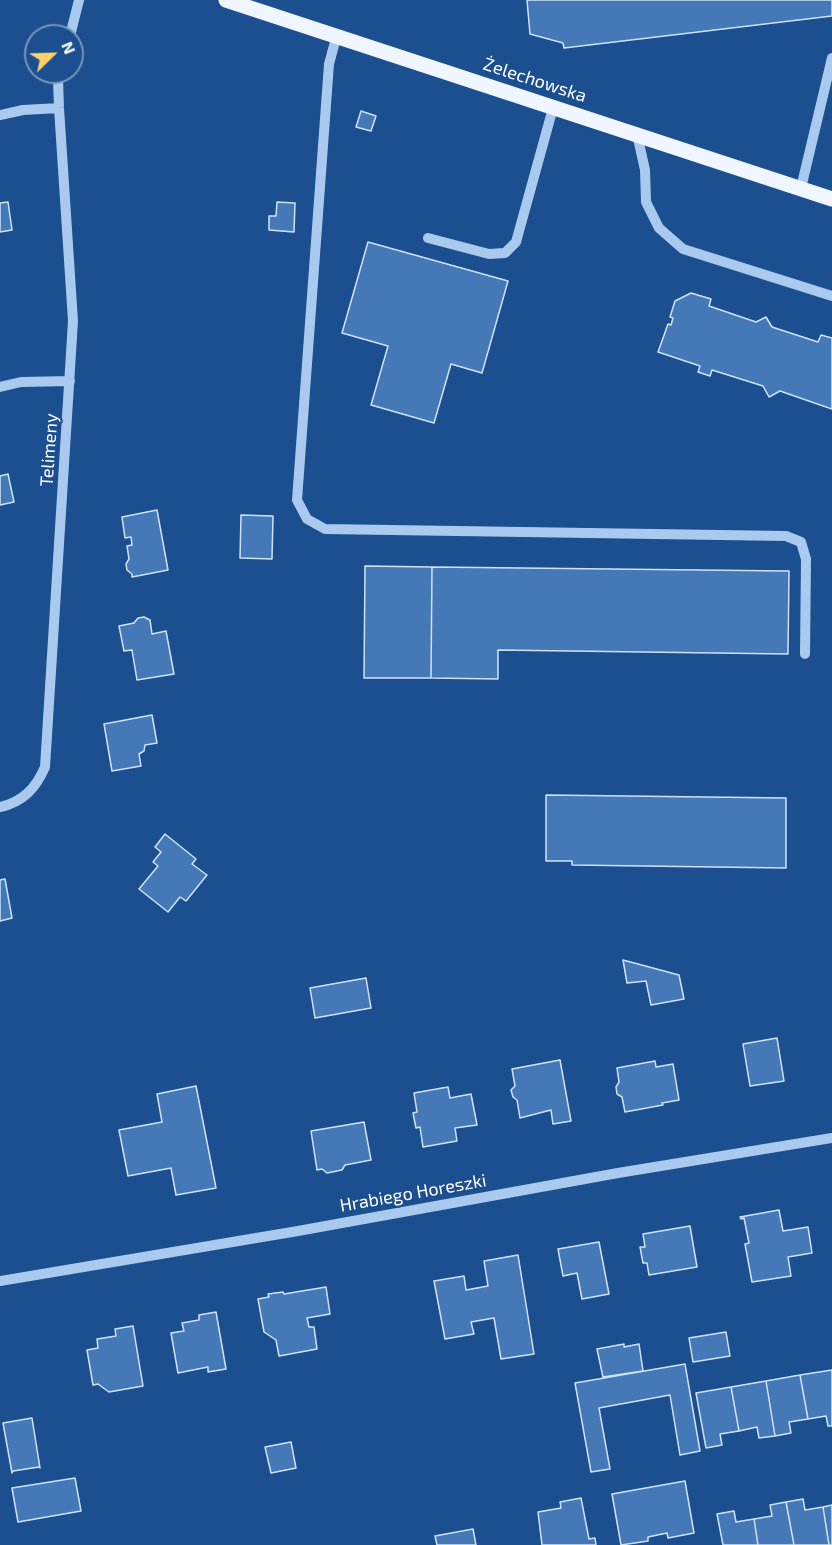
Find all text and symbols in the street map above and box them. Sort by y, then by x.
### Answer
north arrow [24,24,84,84]
text: N [58,39,80,57]
street label: Żelechowska [481,53,589,107]
street label: Telimeny [36,413,62,487]
street label: Hrabiego Horeszki [338,1169,488,1217]

